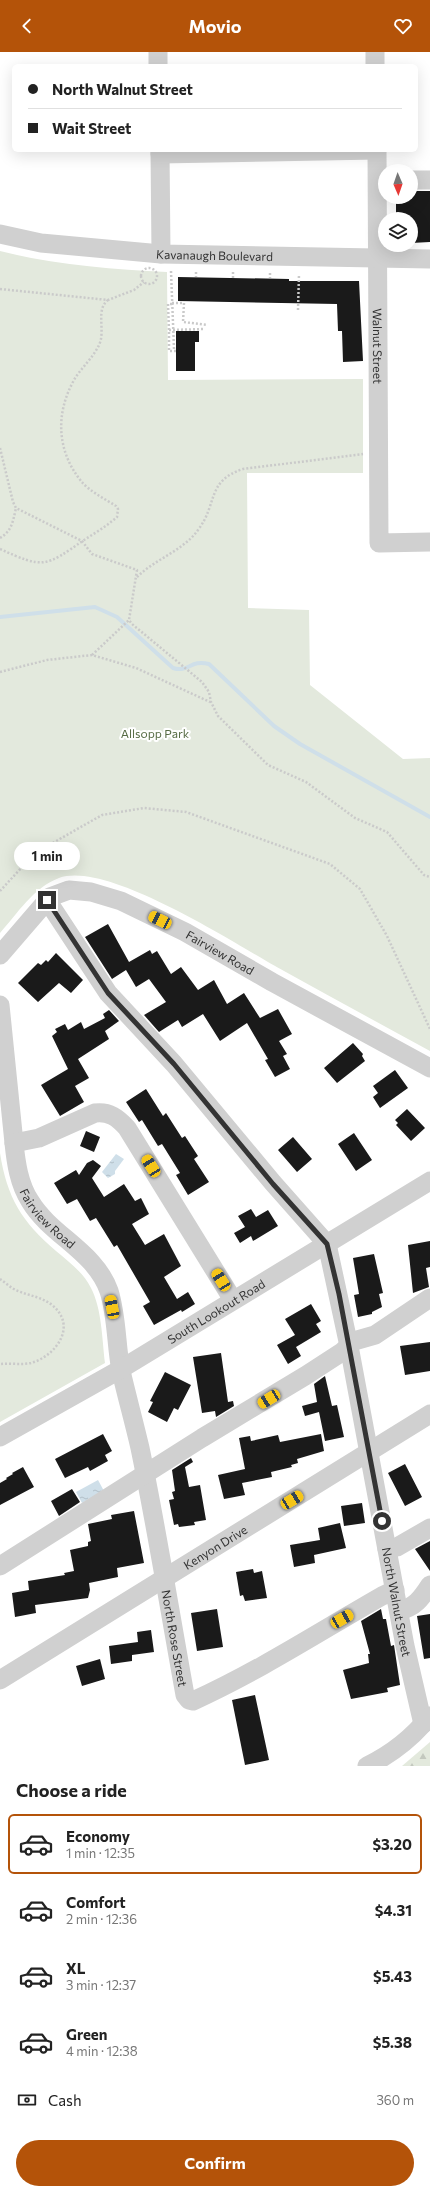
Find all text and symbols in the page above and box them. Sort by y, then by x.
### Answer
icon: back [16,15,38,37]
text: Movio [188,15,242,37]
icon: heart [392,15,414,37]
text: North Walnut Street [52,80,193,98]
text: Wait Street [52,119,131,137]
north arrow [378,164,418,204]
map controls [378,164,418,252]
button: layers [378,212,418,252]
street label: Kavanaugh Boulevard [155,247,273,263]
street label: Walnut Street [371,308,385,384]
park label: Allsopp Park [121,726,190,740]
callout: 1 min [14,842,80,870]
text: 1 min [32,848,62,864]
route end [38,891,56,909]
car [147,909,173,931]
street label: Fairview Road [184,927,257,977]
car [140,1153,162,1179]
street label: Fairview Road [17,1186,78,1251]
car [210,1267,232,1293]
street label: South Lookout Road [165,1276,267,1346]
car [104,1294,120,1320]
car [256,1388,282,1410]
car [279,1489,305,1511]
route start [373,1512,391,1530]
street label: Kenyon Drive [181,1522,250,1572]
street label: North Walnut Street [380,1546,414,1658]
street label: North Rose Street [160,1589,190,1688]
car [329,1608,355,1630]
text: Choose a ride [16,1779,127,1801]
icon: car [18,1826,54,1862]
text: Economy [66,1827,130,1845]
text: $3.20 [372,1835,412,1853]
text: 1 min · 12:35 [66,1845,135,1861]
icon: car [18,1892,54,1928]
text: Comfort [66,1893,126,1911]
text: $4.31 [375,1901,412,1919]
text: 2 min · 12:36 [66,1911,137,1927]
icon: car [18,1958,54,1994]
text: XL [66,1959,85,1977]
text: $5.43 [373,1967,412,1985]
text: 3 min · 12:37 [66,1977,136,1993]
icon: car [18,2024,54,2060]
text: Green [66,2025,107,2043]
text: $5.38 [373,2033,412,2051]
text: 4 min · 12:38 [66,2043,138,2059]
icon: cash [16,2089,38,2111]
text: Cash [48,2091,82,2109]
text: 360 m [376,2092,414,2108]
button: Confirm [16,2140,414,2186]

